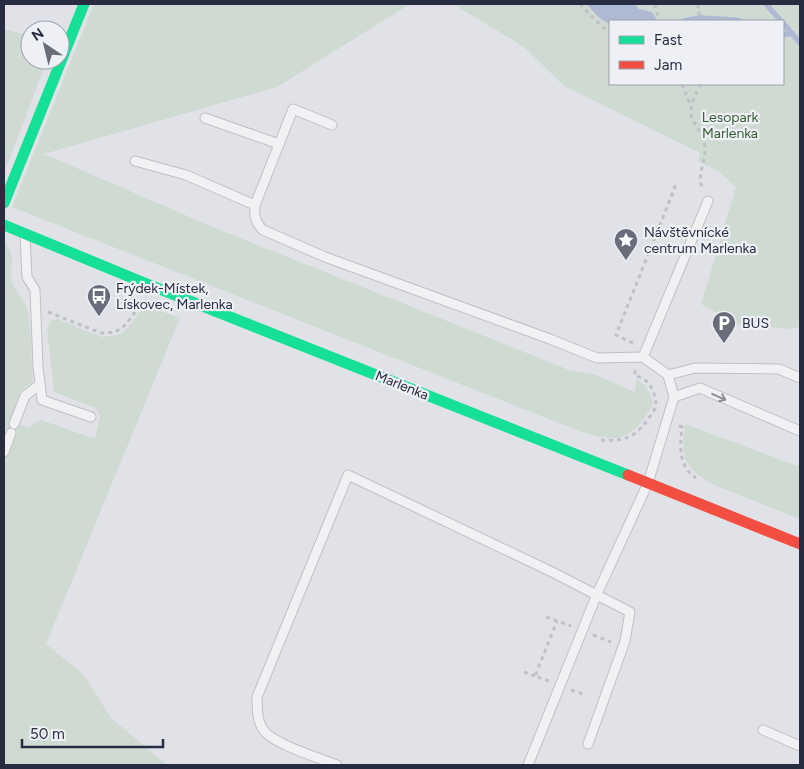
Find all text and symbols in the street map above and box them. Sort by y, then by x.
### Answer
north arrow [20,20,70,70]
legend [609,20,784,85]
text: N [29,25,47,45]
text: Fast [654,31,683,49]
text: Jam [654,56,682,74]
park label: Lesopark Marlenka [702,109,758,142]
place label: Návštěvnícké centrum Marlenka [644,224,756,257]
place icon: Návštěvnícké centrum Marlenka [613,227,639,261]
place label: Frýdek-Místek, Lískovec, Marlenka [116,280,233,313]
bus stop icon: Frýdek-Místek, Lískovec, Marlenka [86,283,112,317]
parking icon: BUS [711,310,737,344]
place label: BUS [742,315,769,332]
street label: Marlenka [373,367,431,404]
one-way arrow [711,393,726,402]
scale bar [22,716,164,748]
text: 50 m [30,725,65,743]

